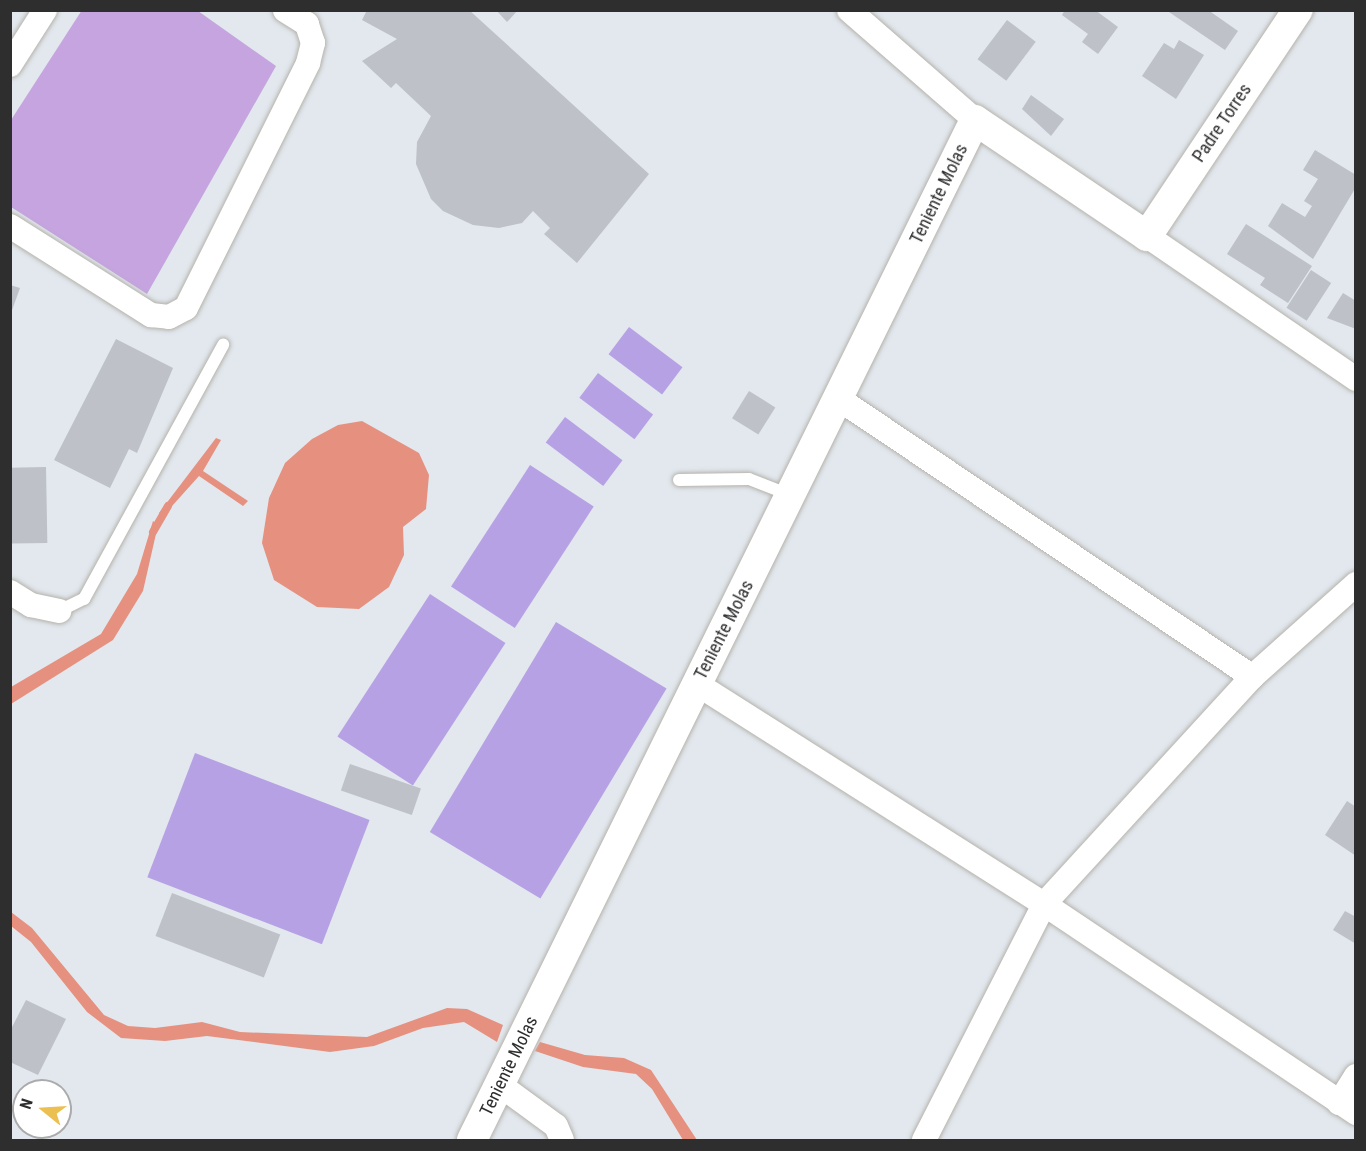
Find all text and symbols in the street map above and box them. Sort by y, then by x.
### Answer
street label: Padre Torres [1188,80,1256,166]
street label: Teniente Molas [906,141,972,247]
street label: Teniente Molas [690,577,758,683]
street label: Teniente Molas [476,1013,542,1119]
north arrow [12,1079,72,1139]
text: N [16,1096,37,1112]

